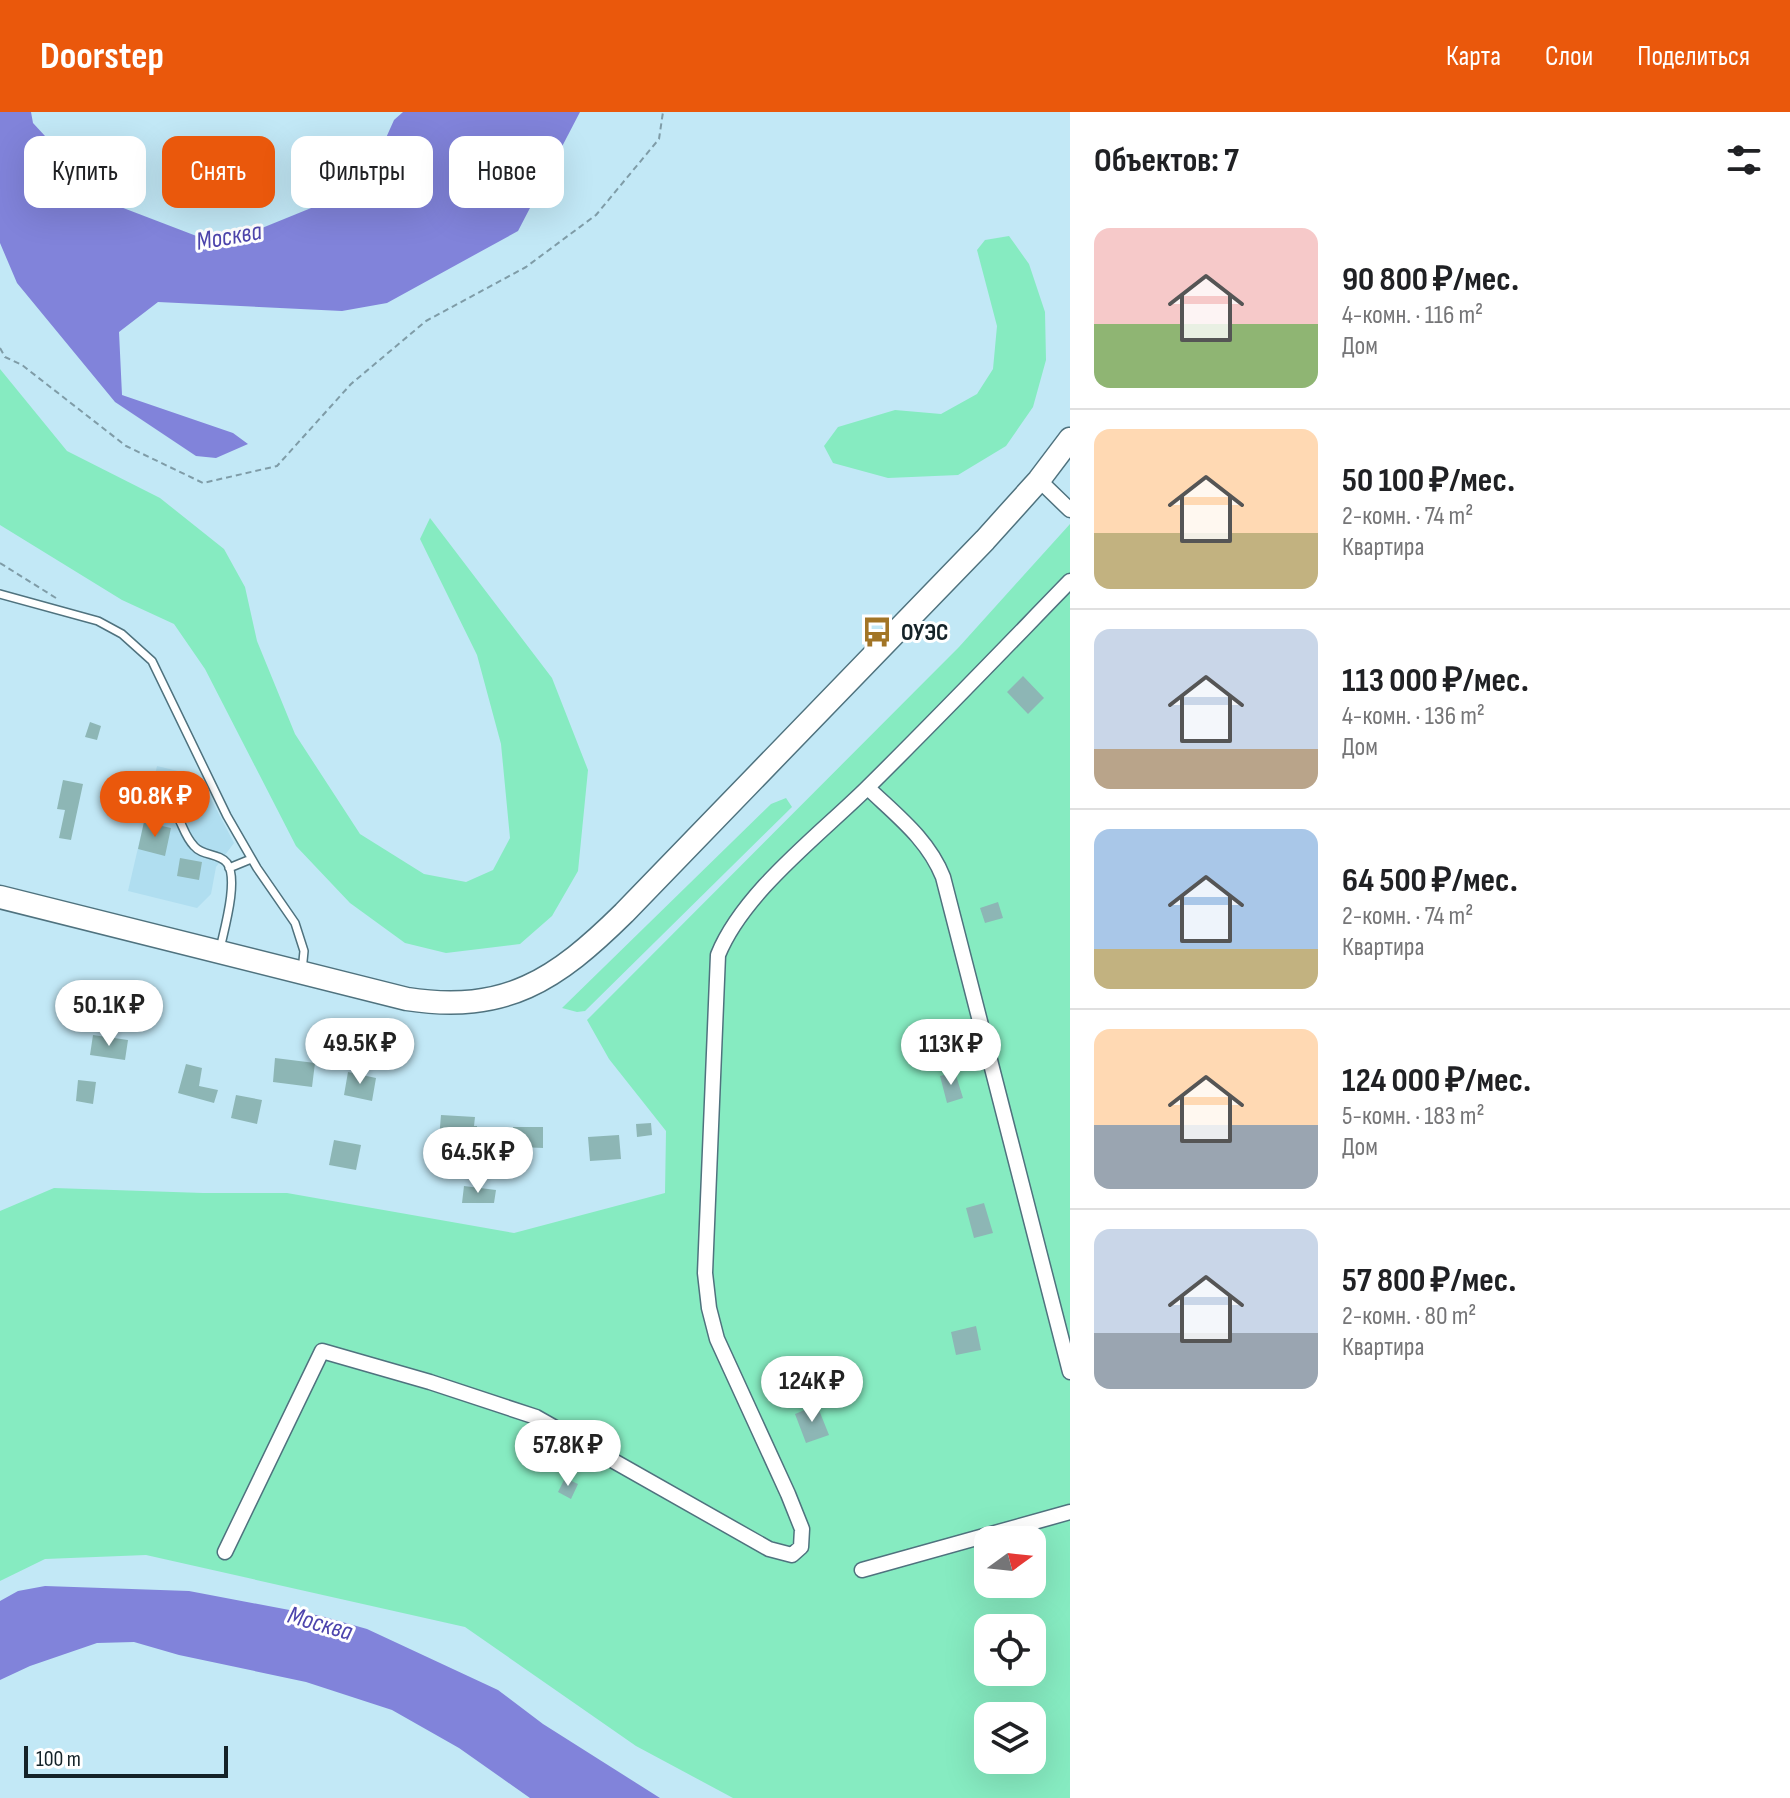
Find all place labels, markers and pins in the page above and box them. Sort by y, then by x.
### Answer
bus stop icon: ОУЭС [860,615,894,649]
place label: ОУЭС [901,618,948,647]
pin: 90.8K ₽ [81,771,229,839]
pin: 50.1K ₽ [35,980,183,1048]
pin: 49.5K ₽ [286,1018,434,1086]
pin: 113K ₽ [886,1019,1016,1087]
pin: 64.5K ₽ [404,1127,552,1195]
pin: 124K ₽ [747,1356,877,1424]
pin: 57.8K ₽ [494,1420,642,1488]

